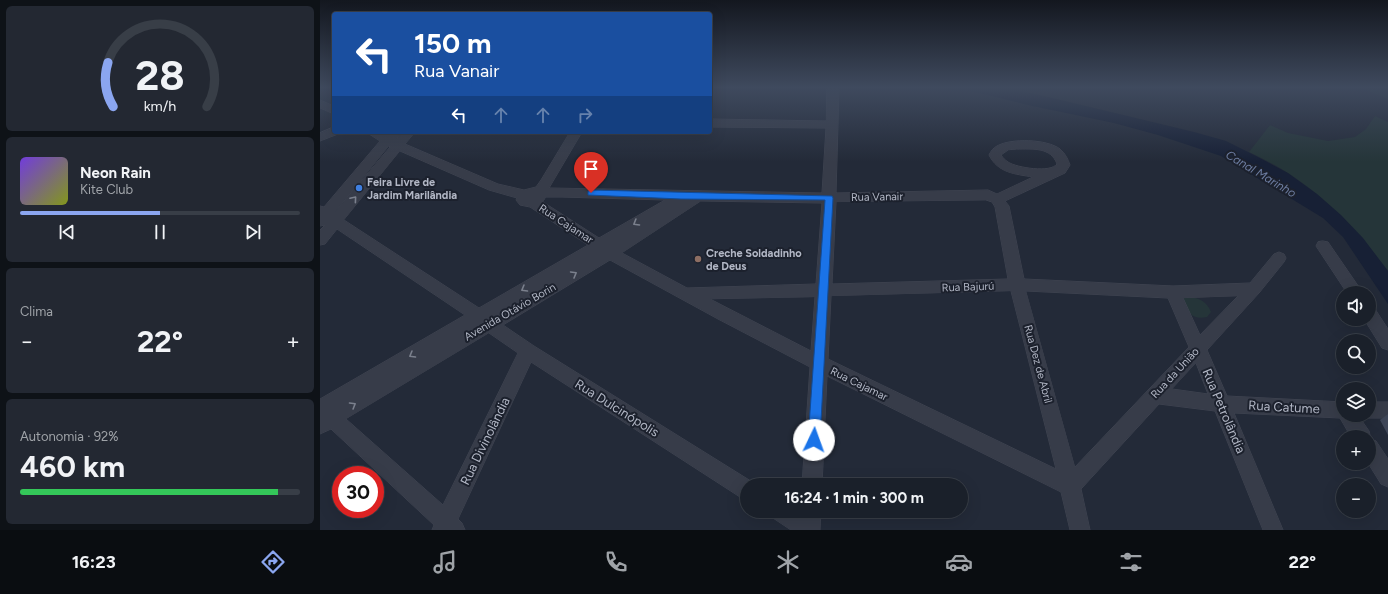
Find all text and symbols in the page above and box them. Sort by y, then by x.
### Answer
text: 150 m [414,26,491,60]
icon: left [348,28,400,80]
text: 28 [135,49,185,99]
text: Rua Vanair [414,60,499,82]
text: km/h [144,96,176,114]
icon: left [448,104,470,126]
icon: ahead [490,104,512,126]
icon: ahead [532,104,554,126]
icon: right [574,104,596,126]
water label: Canal Marinho [1223,148,1299,200]
pin [574,152,608,193]
icon: arrive [580,158,602,180]
text: Neon Rain [80,164,151,182]
place label: Feira Livre de Jardim Marilândia [367,176,457,202]
text: Kite Club [80,182,133,197]
marker: Feira Livre de Jardim Marilândia [354,183,364,193]
street label: Rua Vanair [851,190,903,204]
one-way arrow [349,197,356,204]
street label: Rua Cajamar [536,202,596,247]
one-way arrow [633,219,640,226]
icon: previous [56,221,78,243]
icon: pause [149,221,171,243]
icon: next [242,221,264,243]
place label: Creche Soldadinho de Deus [706,247,802,273]
marker: Creche Soldadinho de Deus [693,254,703,264]
one-way arrow [570,272,577,279]
street label: Rua Bajurú [941,280,995,294]
street label: Avenida Otávio Borin [462,281,558,343]
one-way arrow [521,285,528,292]
map controls [1336,286,1376,518]
button: sound [1336,286,1376,326]
text: Clima [20,304,53,319]
text: 22° [137,323,183,360]
street label: Rua Dez de Abril [1021,323,1055,405]
text: − [20,328,34,355]
text: + [286,328,300,355]
button: search [1336,334,1376,374]
street label: Rua da União [1148,345,1202,401]
one-way arrow [409,351,416,358]
street label: Rua Cajamar [828,365,890,404]
street label: Rua Petrolândia [1199,366,1249,456]
street label: Rua Dulcinópolis [572,376,662,440]
button: layers [1336,382,1376,422]
street label: Rua Divinolândia [457,395,513,487]
street label: Rua Catume [1248,398,1320,416]
one-way arrow [349,402,356,410]
position arrow [793,419,835,461]
text: Autonomia · 92% [20,429,119,444]
button: + [1336,430,1376,470]
text: 460 km [20,448,125,485]
speed limit sign: 30 [332,466,384,518]
button: − [1336,478,1376,518]
text: 16:24 · 1 min · 300 m [784,489,924,507]
icon: directions [259,548,287,576]
icon: music [431,548,459,576]
icon: phone [602,548,630,576]
icon: climate [774,548,802,576]
icon: car [945,548,973,576]
icon: filters [1117,548,1145,576]
text: 16:23 [72,551,116,573]
text: 22° [1288,551,1316,573]

